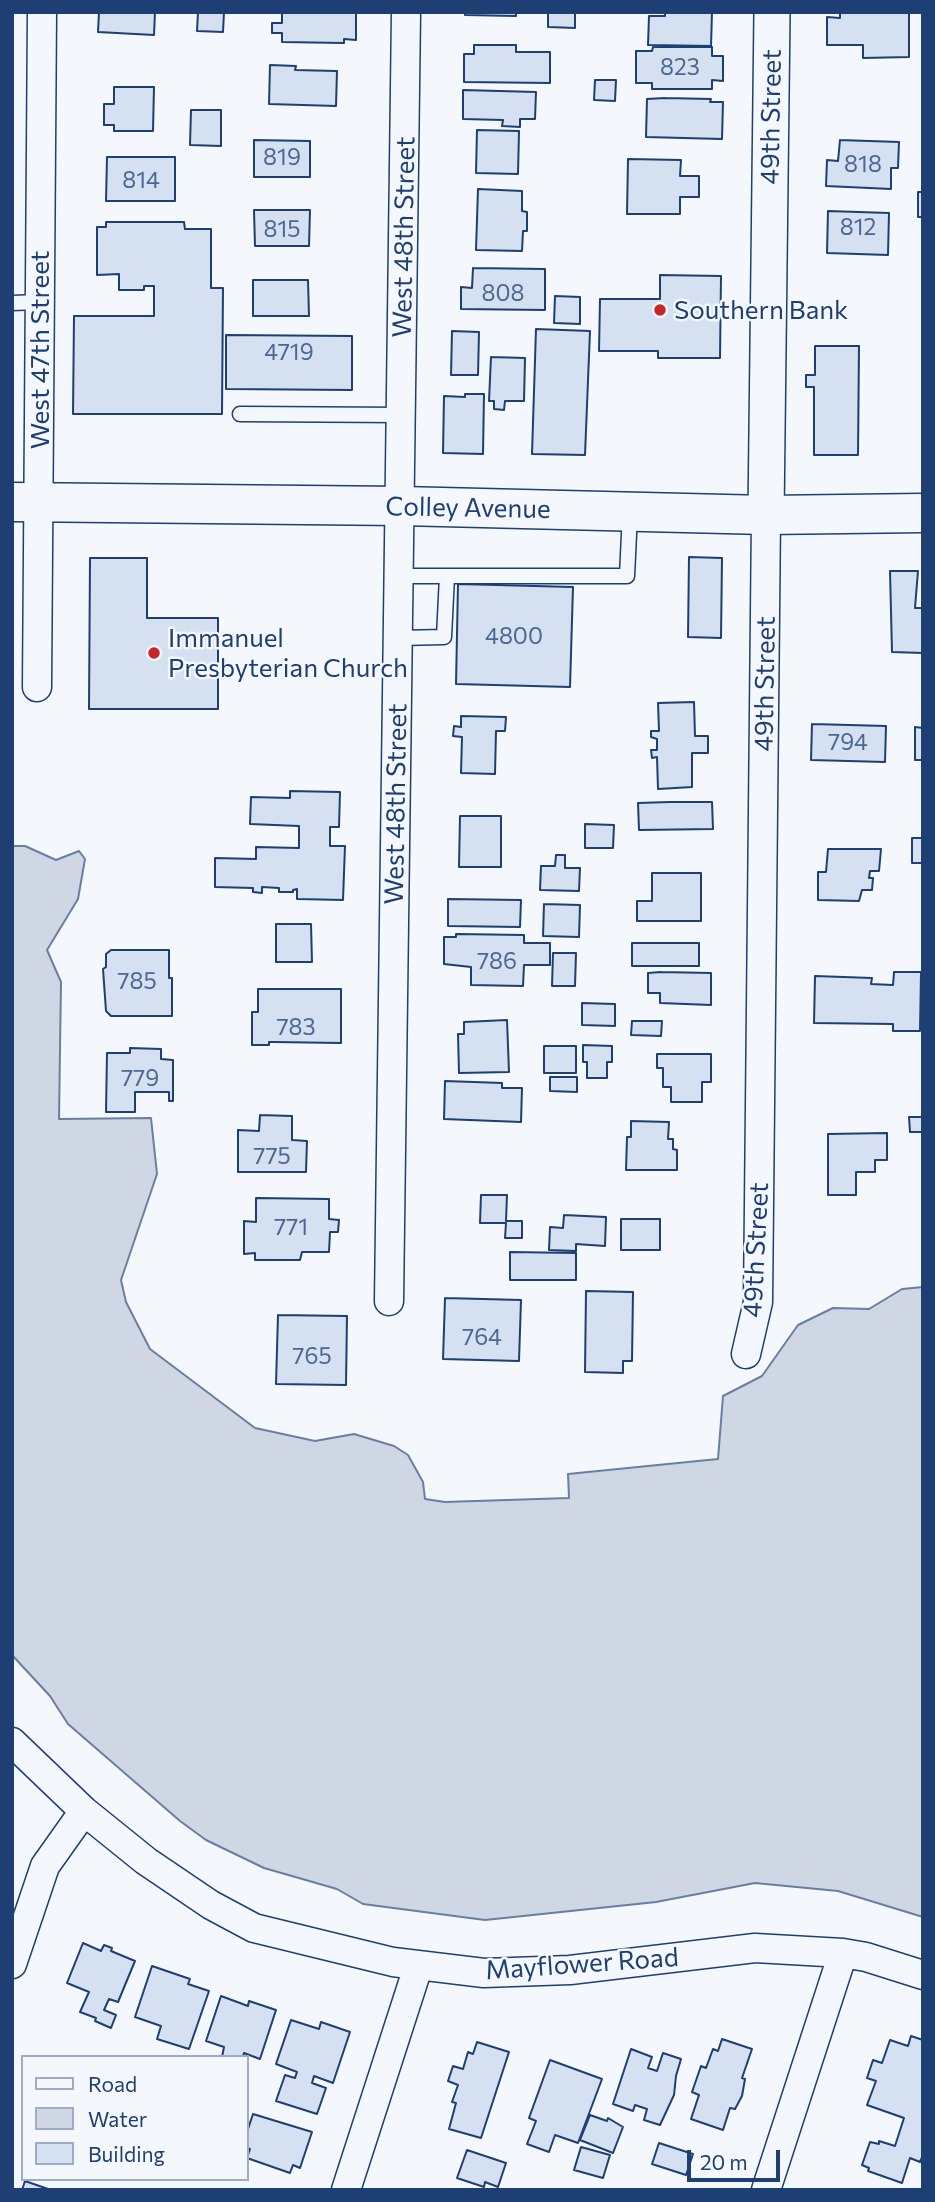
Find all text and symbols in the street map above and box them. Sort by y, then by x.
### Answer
street label: 49th Street [754,49,788,185]
house number: 823 [660,53,700,81]
street label: West 48th Street [387,136,421,338]
house number: 819 [263,143,301,171]
house number: 818 [844,150,882,178]
house number: 814 [122,166,160,194]
house number: 812 [840,213,876,241]
house number: 815 [263,215,301,243]
street label: West 47th Street [24,251,56,449]
house number: 808 [482,279,524,307]
place label: Southern Bank [674,294,848,326]
marker: Southern Bank [652,302,668,318]
house number: 4719 [264,338,314,366]
street label: Colley Avenue [385,491,551,525]
street label: 49th Street [748,616,782,752]
place label: Immanuel Presbyterian Church [168,622,408,684]
house number: 4800 [485,622,543,650]
marker: Immanuel Presbyterian Church [146,645,162,661]
street label: West 48th Street [379,703,413,905]
house number: 794 [828,728,868,756]
house number: 786 [477,947,517,975]
house number: 785 [117,967,157,995]
house number: 783 [276,1013,316,1041]
house number: 779 [121,1064,159,1092]
house number: 775 [253,1142,291,1170]
street label: 49th Street [737,1182,775,1318]
house number: 771 [274,1213,308,1241]
house number: 764 [462,1323,502,1351]
house number: 765 [292,1342,332,1370]
street label: Mayflower Road [484,1942,680,1986]
legend [21,2055,248,2181]
text: Road [88,2071,137,2096]
text: Water [88,2106,147,2131]
scale bar [690,2136,783,2180]
text: Building [88,2141,165,2166]
text: 20 m [700,2149,748,2174]

